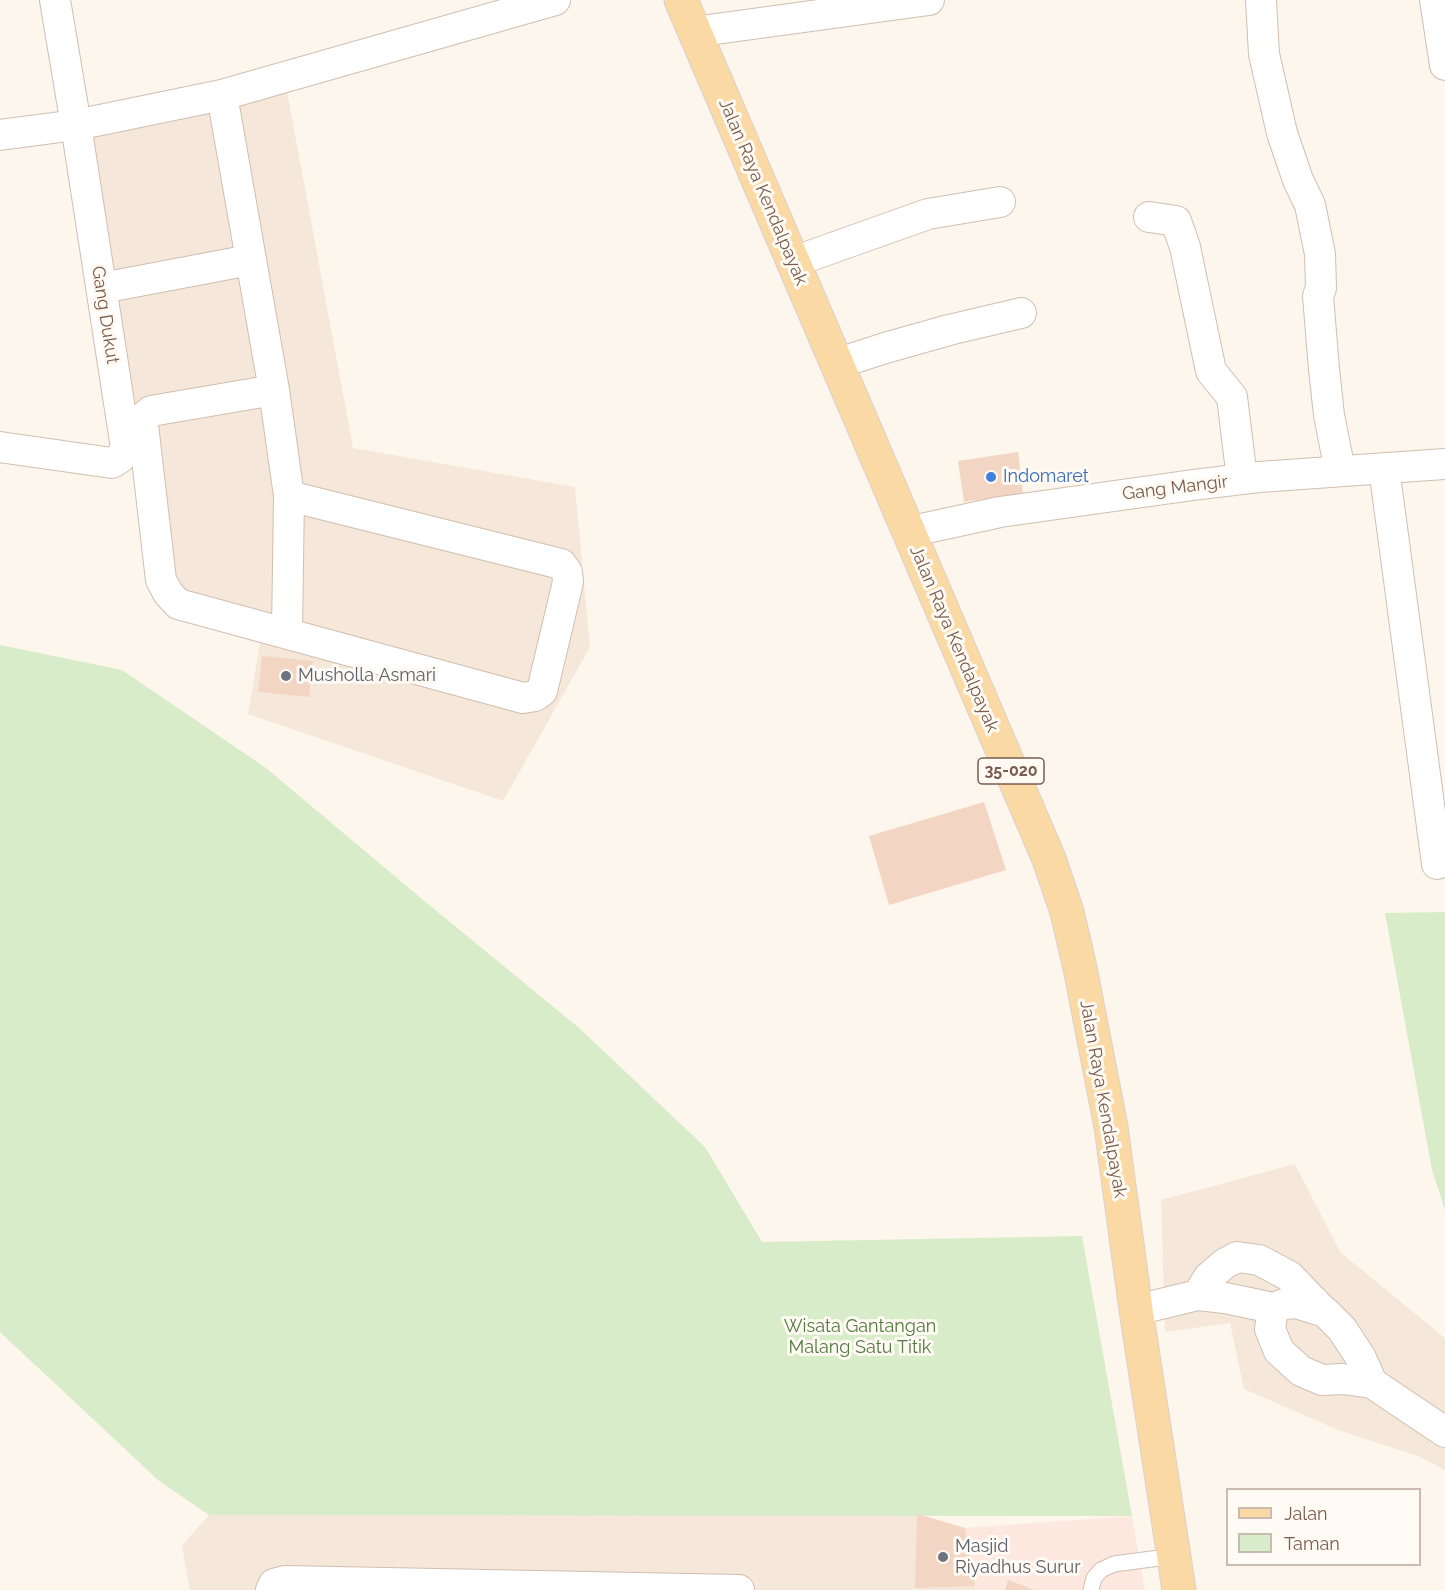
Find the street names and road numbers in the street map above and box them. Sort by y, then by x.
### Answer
street label: Jalan Raya Kendalpayak [714,95,812,289]
street label: Gang Dukut [87,265,123,365]
street label: Gang Mangir [1121,471,1229,505]
street label: Jalan Raya Kendalpayak [905,542,1003,736]
road number: 35-020 [978,758,1044,784]
street label: Jalan Raya Kendalpayak [1075,998,1131,1200]

